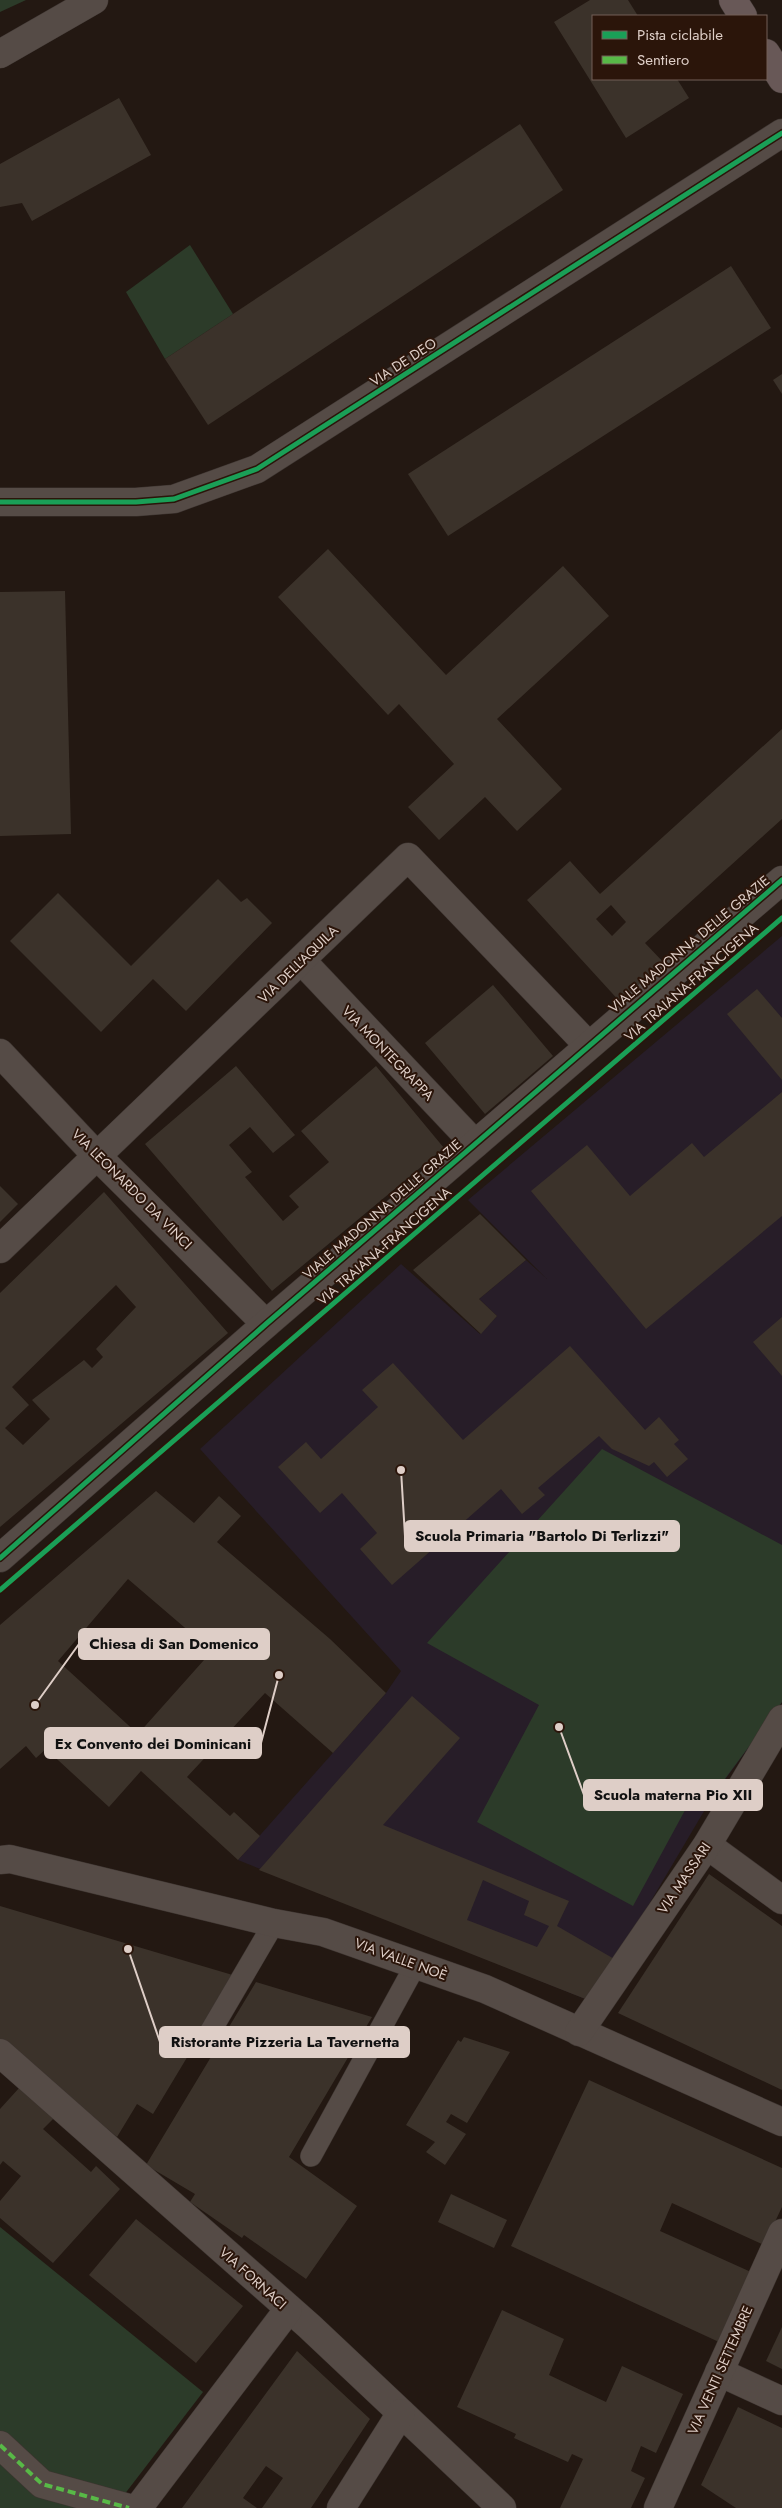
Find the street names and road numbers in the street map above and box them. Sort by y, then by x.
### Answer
street label: VIA DE DEO [366,333,440,391]
street label: VIALE MADONNA DELLE GRAZIE [604,871,774,1017]
street label: VIA TRAIANA-FRANCIGENA [620,918,763,1046]
street label: VIA DELL'AQUILA [253,920,343,1008]
street label: VIA MONTEGRAPPA [337,1001,439,1105]
street label: VIA LEONARDO DA VINCI [67,1124,197,1254]
street label: VIALE MADONNA DELLE GRAZIE [298,1134,466,1284]
street label: VIA TRAIANA-FRANCIGENA [313,1182,456,1310]
street label: VIA MASSARI [653,1838,715,1918]
street label: VIA VALLE NOÈ [352,1933,450,1985]
street label: VIA FORNACI [215,2242,291,2314]
street label: VIA VENTI SETTEMBRE [683,2302,757,2438]

